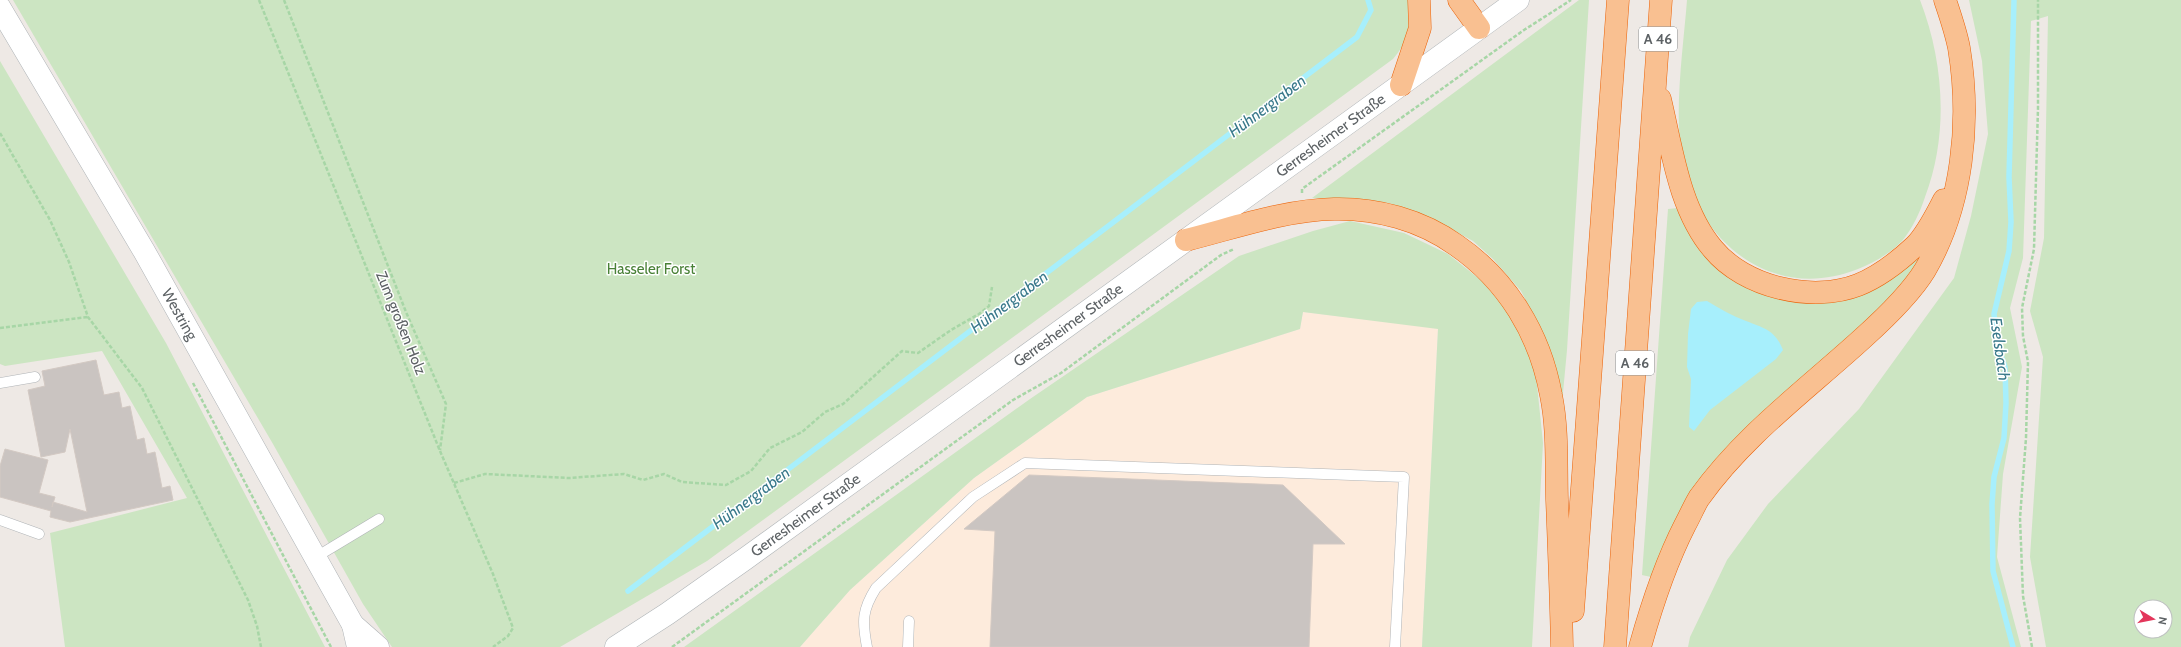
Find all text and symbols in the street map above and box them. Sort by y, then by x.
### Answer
road number: A 46 [1639,27,1677,51]
water label: Hühnergraben [1225,71,1309,141]
street label: Gerresheimer Straße [1273,90,1389,181]
park label: Hasseler Forst [607,260,695,278]
water label: Hühnergraben [967,267,1051,337]
street label: Zum großen Holz [372,269,430,377]
street label: Gerresheimer Straße [1010,280,1127,371]
street label: Westring [158,285,201,344]
water label: Eselsbach [1986,316,2014,382]
road number: A 46 [1616,351,1654,375]
water label: Hühnergraben [709,463,793,533]
street label: Gerresheimer Straße [747,469,864,561]
north arrow [2133,599,2173,639]
text: N [2155,616,2170,626]

